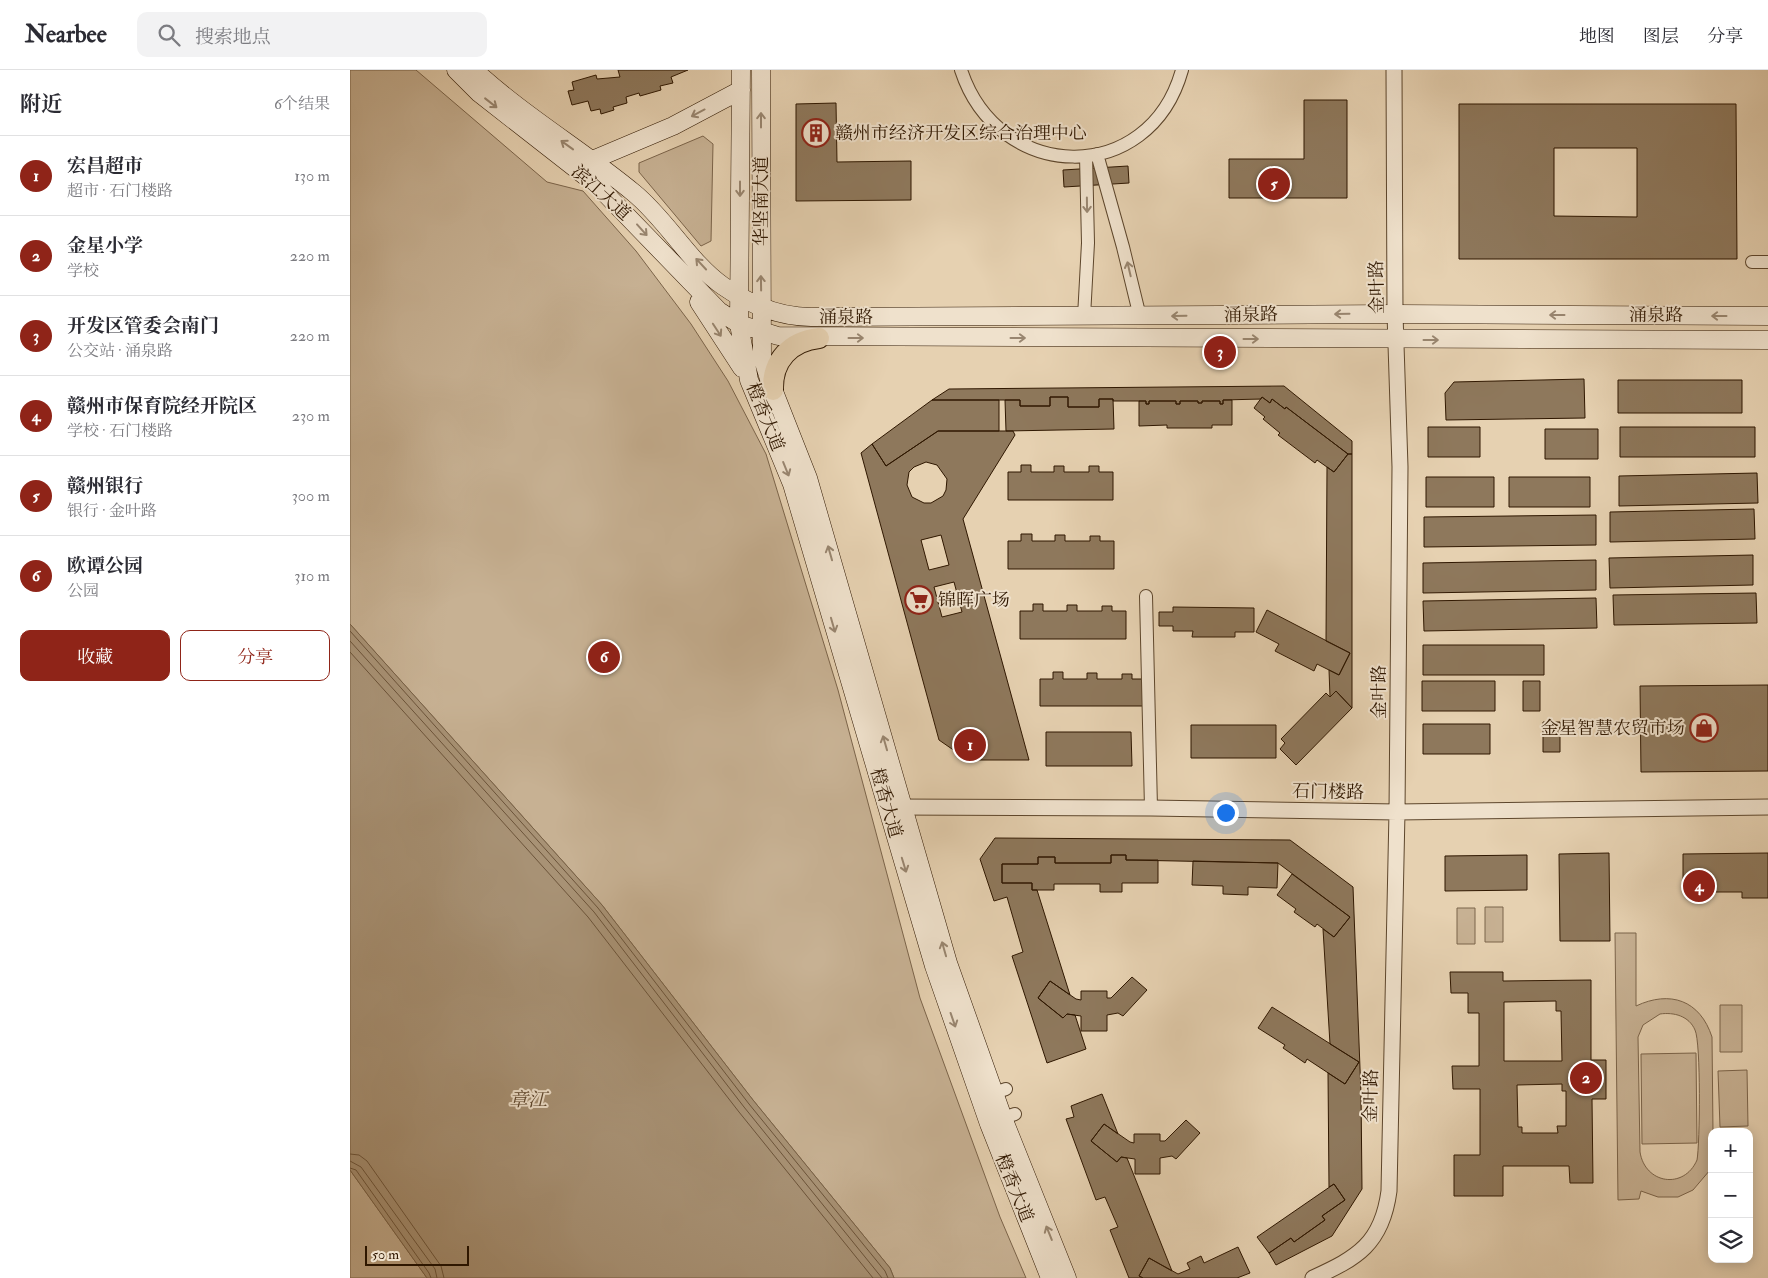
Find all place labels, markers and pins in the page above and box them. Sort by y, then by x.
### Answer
building icon: 赣州市经济开发区综合治理中心 [801,118,831,148]
place label: 赣州市经济开发区综合治理中心 [835,122,1087,145]
pin: 5 [1258,165,1290,203]
pin: 3 [1204,333,1236,371]
supermarket icon: 锦晖广场 [904,585,934,615]
place label: 锦晖广场 [938,589,1010,612]
pin: 6 [588,638,620,676]
shop icon: 金星智慧农贸市场 [1689,713,1719,743]
place label: 金星智慧农贸市场 [1541,717,1685,740]
pin: 1 [954,726,986,764]
pin: 4 [1683,867,1715,905]
pin: 2 [1570,1059,1602,1097]

